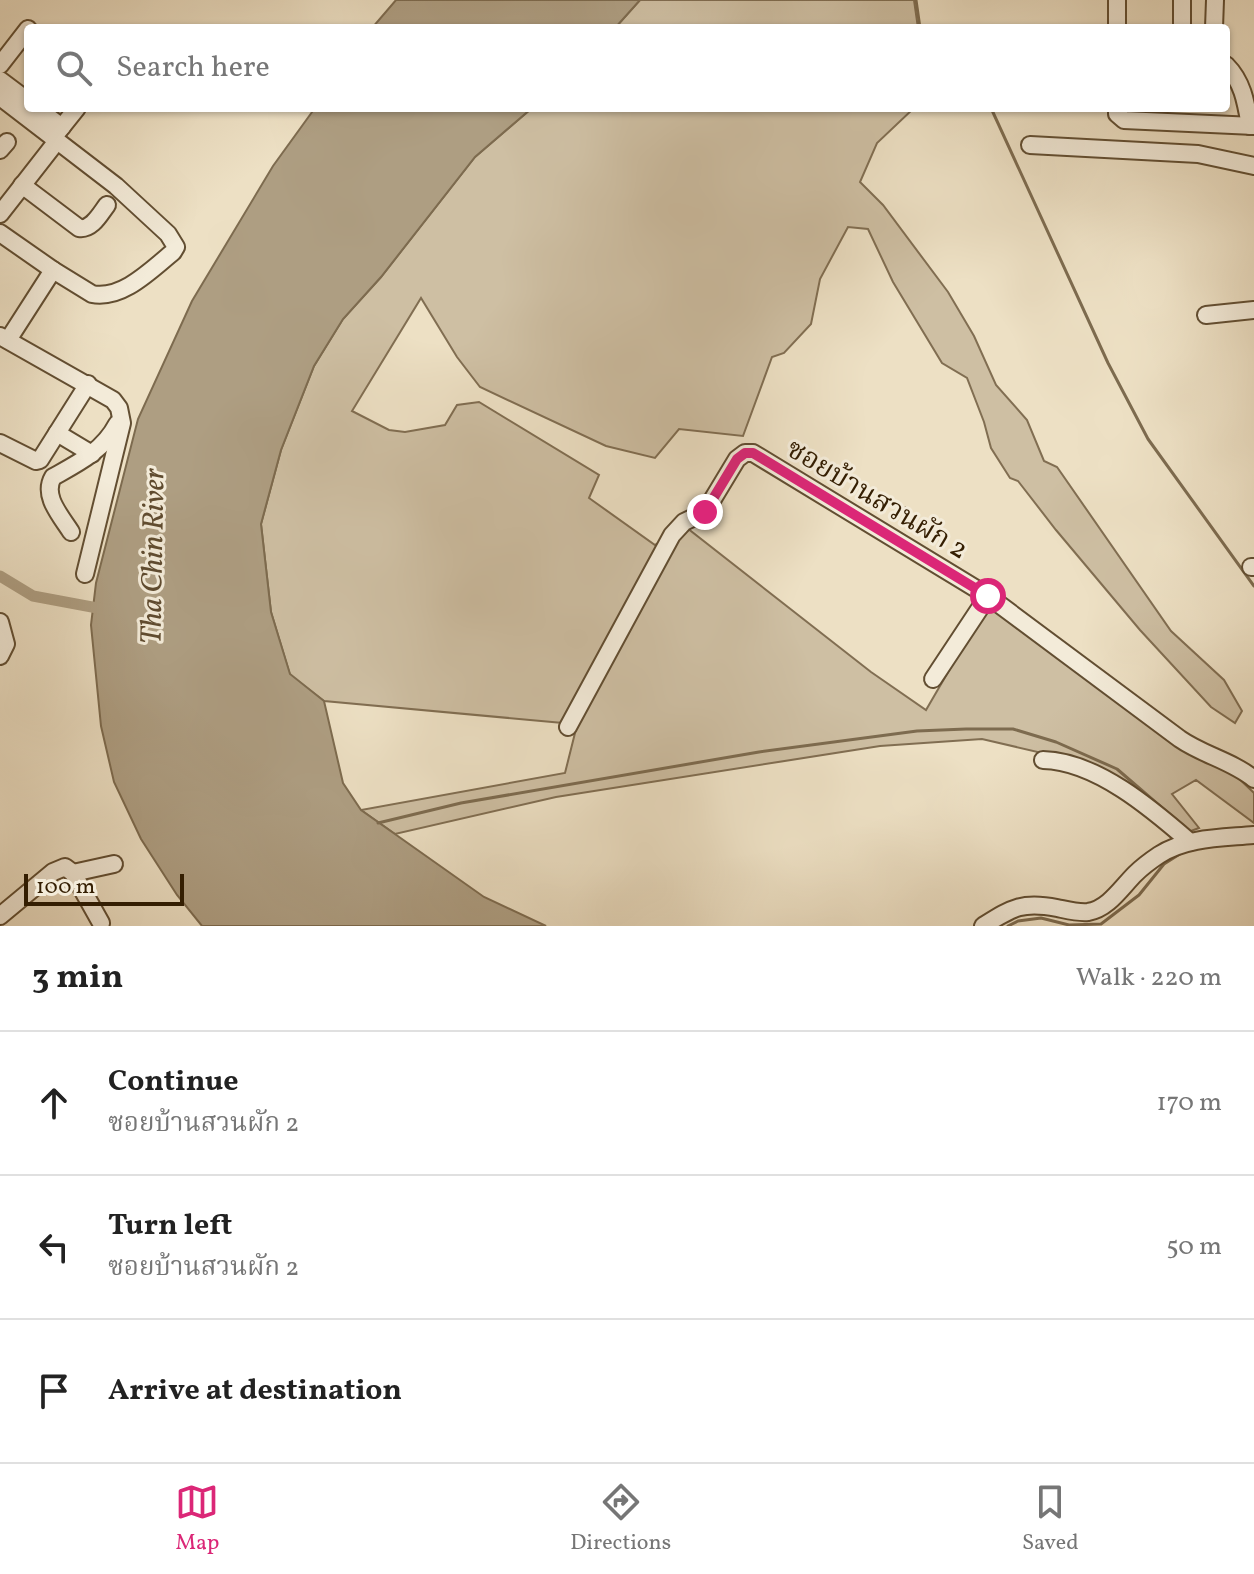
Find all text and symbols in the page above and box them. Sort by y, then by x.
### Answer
search box [24,24,1230,112]
icon: search [52,46,96,90]
text: Search here [116,47,270,89]
street label: ซอยบ้านสวนผัก 2 [778,430,975,570]
water label: Tha Chin River [131,467,177,644]
route end [687,494,723,530]
route start [970,578,1006,614]
scale bar [24,870,184,906]
text: 100 m [36,872,95,903]
text: 3 min [32,955,123,1002]
text: Walk · 220 m [1076,960,1222,996]
text: Continue [108,1061,239,1103]
icon: ahead [32,1081,76,1125]
text: 170 m [1157,1085,1222,1121]
text: ซอยบ้านสวนผัก 2 [108,1106,299,1142]
text: Turn left [108,1205,232,1247]
icon: left [32,1225,76,1269]
text: 50 m [1166,1229,1222,1265]
text: ซอยบ้านสวนผัก 2 [108,1250,299,1286]
icon: arrive [32,1369,76,1413]
text: Arrive at destination [108,1370,402,1412]
tab: Map [175,1480,219,1559]
tab: Directions [570,1480,671,1559]
tab: Saved [1022,1480,1079,1559]

